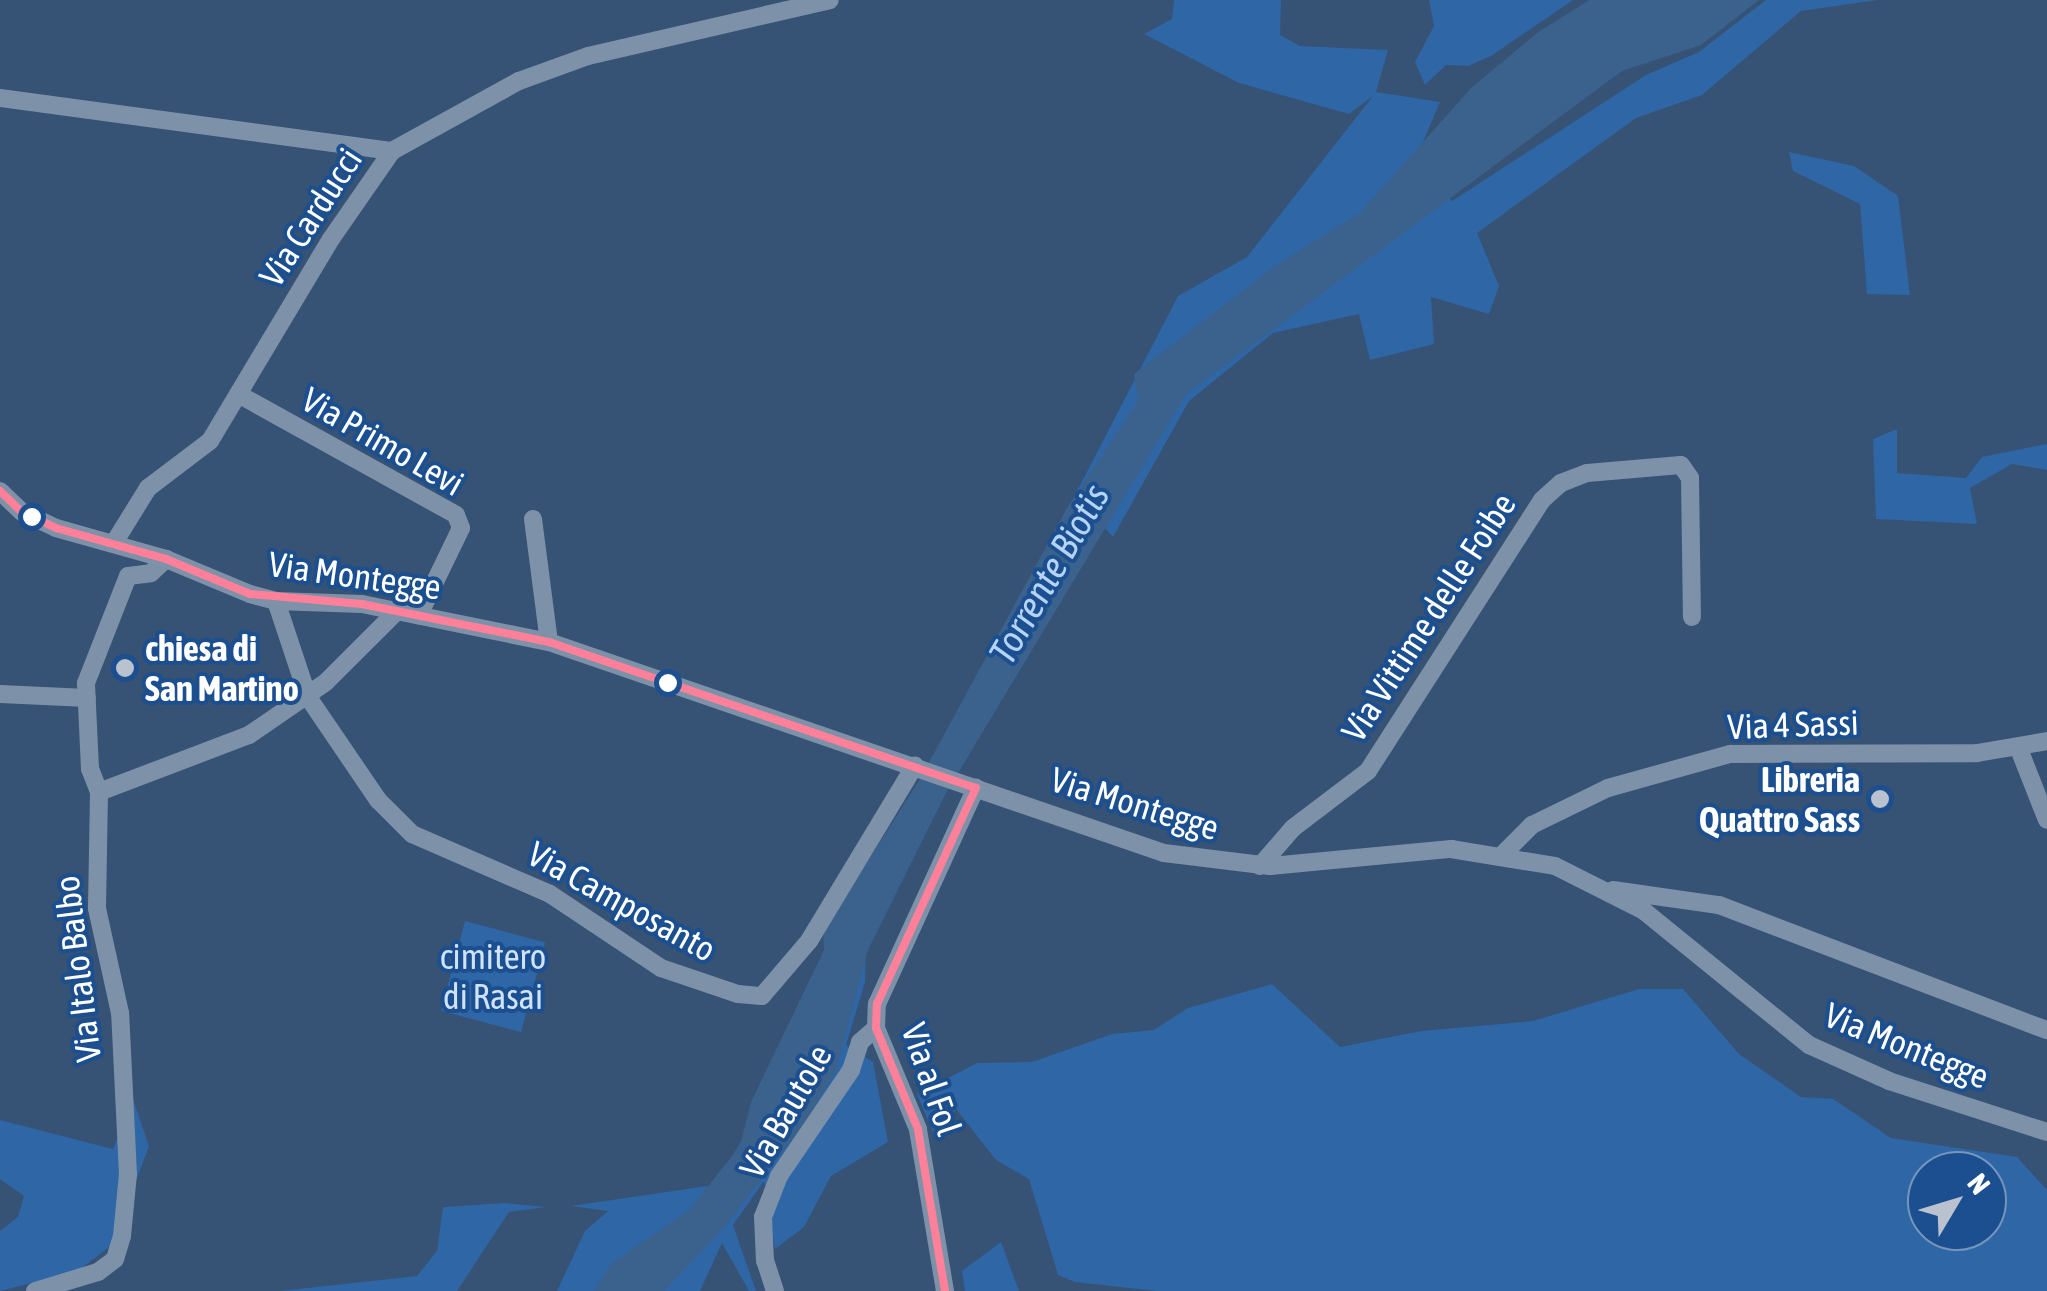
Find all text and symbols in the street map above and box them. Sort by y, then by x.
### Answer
street label: Via Carducci [250,140,370,294]
street label: Via Primo Levi [295,378,471,504]
water label: Torrente Biotis [979,476,1119,672]
street label: Via Vittime delle Foibe [1332,485,1524,749]
unlabelled marker [22,507,42,527]
street label: Via Montegge [266,542,444,608]
place label: chiesa di San Martino [145,627,299,709]
marker: chiesa di San Martino [114,657,136,679]
unlabelled marker [658,673,678,693]
street label: Via 4 Sassi [1727,701,1859,747]
street label: Via Montegge [1046,758,1224,848]
place label: Libreria Quattro Sass [1699,758,1860,840]
marker: Libreria Quattro Sass [1869,788,1891,810]
street label: Via Camposanto [521,832,723,970]
street label: Via Italo Balbo [45,874,109,1064]
park label: cimitero di Rasai [440,935,546,1017]
street label: Via Montegge [1819,993,1995,1097]
street label: Via al Fol [893,1017,971,1141]
street label: Via Bautole [730,1037,840,1185]
north arrow [1907,1151,2007,1251]
text: N [1961,1167,1997,1200]

